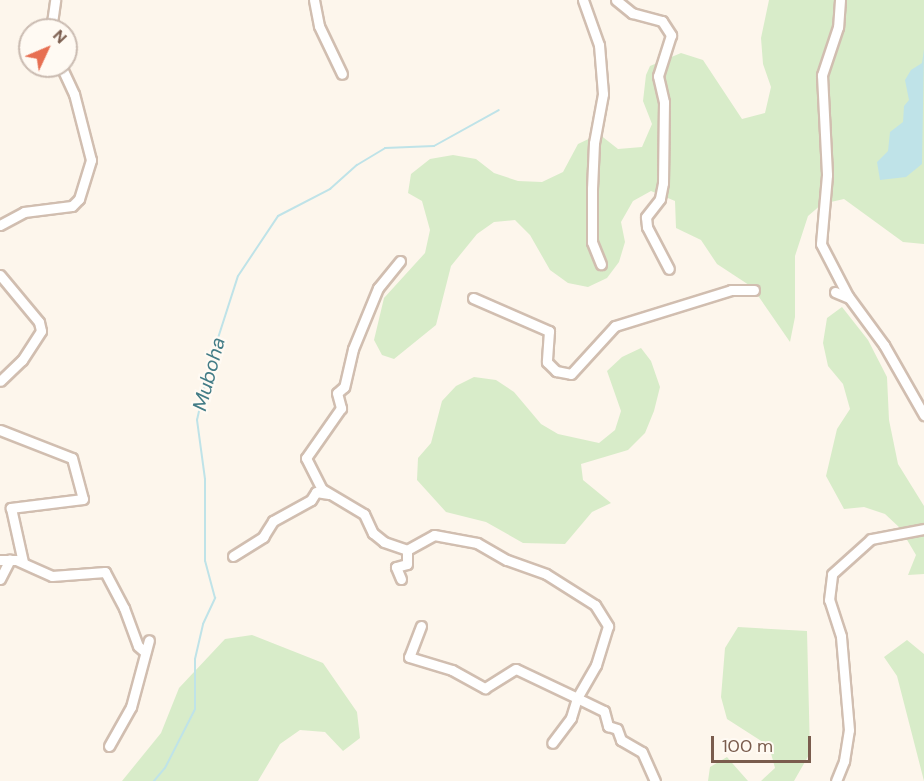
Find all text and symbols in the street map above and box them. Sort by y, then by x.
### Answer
north arrow [18,18,78,78]
text: N [48,25,71,48]
water label: Muboha [188,335,230,413]
scale bar [714,724,814,762]
text: 100 m [722,734,773,758]

